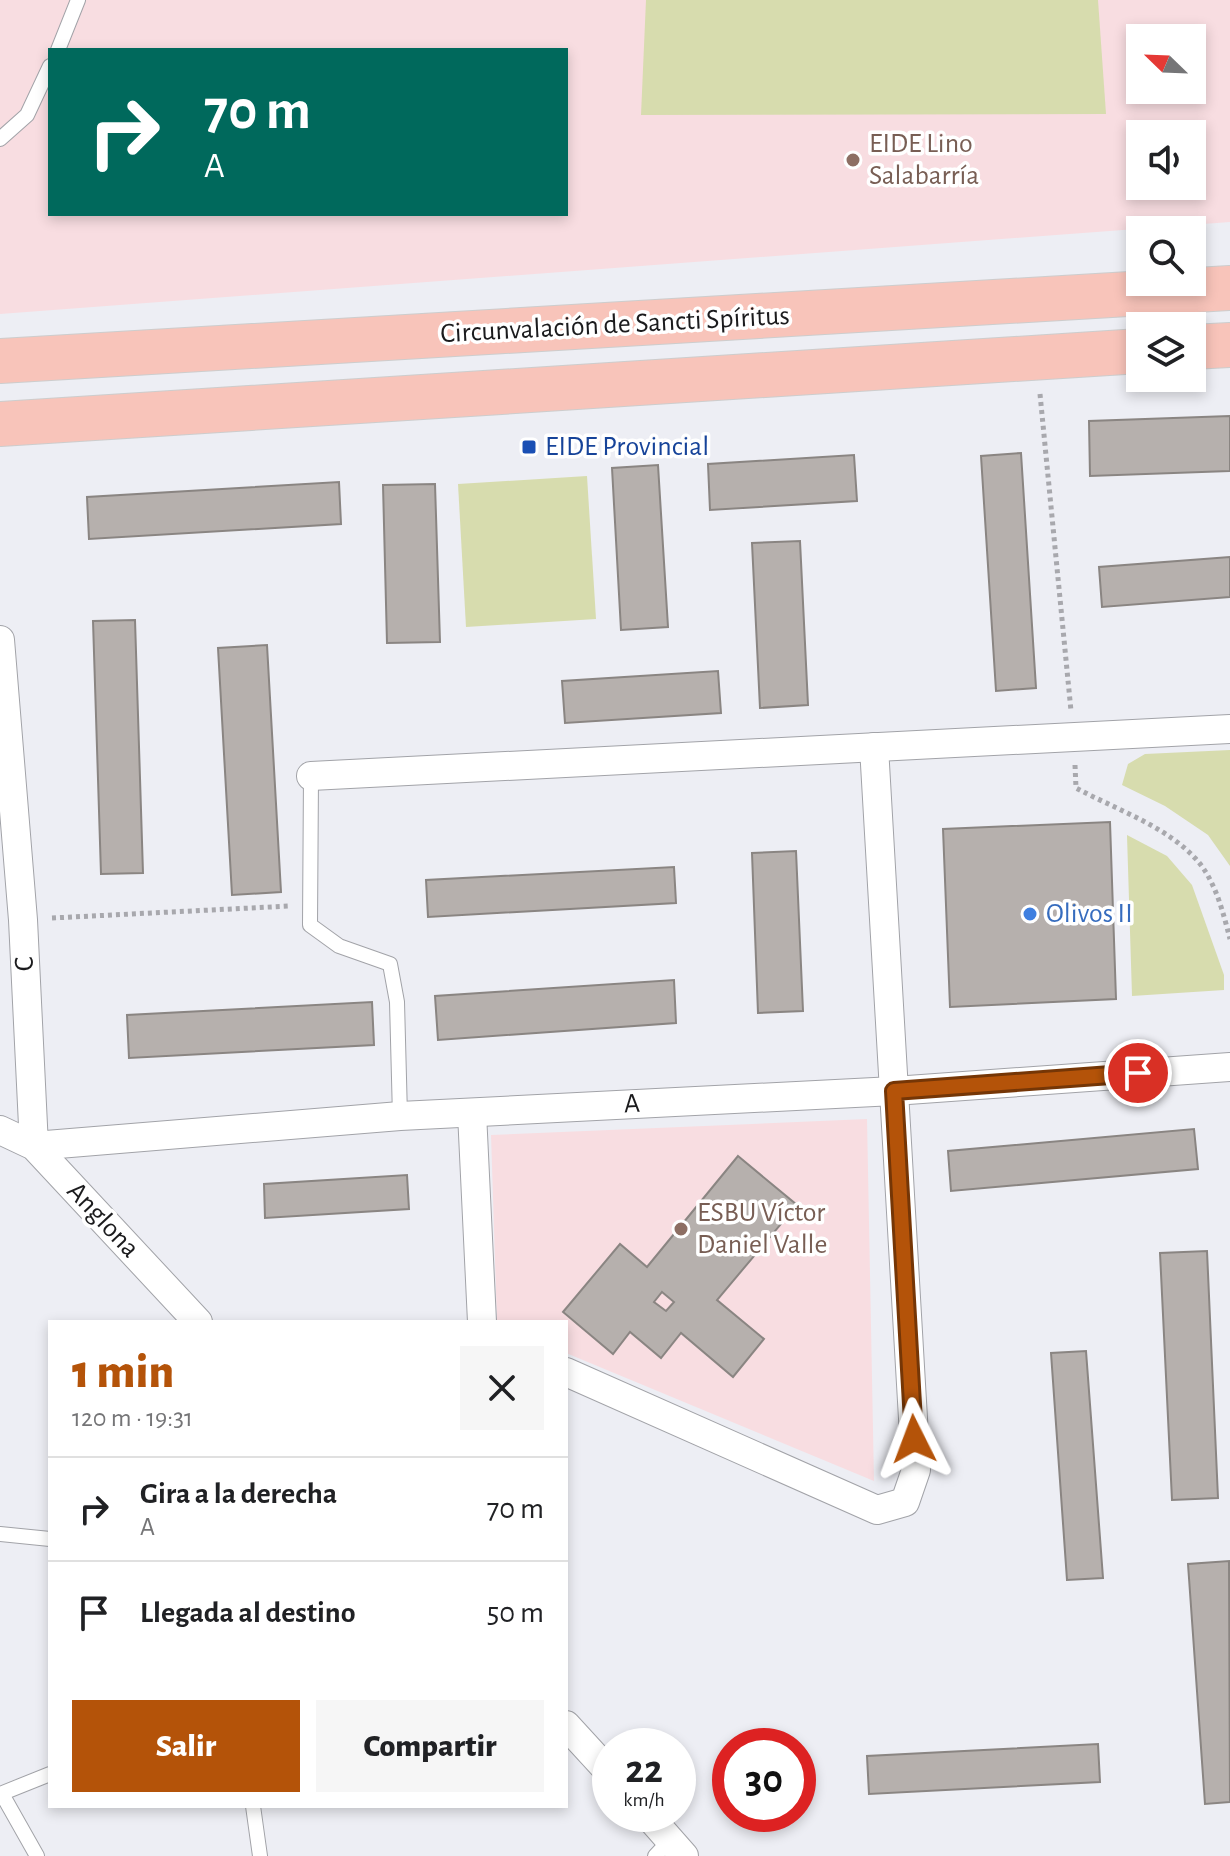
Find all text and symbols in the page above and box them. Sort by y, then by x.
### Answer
north arrow [1126,24,1206,104]
map controls [1126,24,1206,392]
icon: right [72,80,176,184]
text: 70 m [204,83,311,139]
button: sound [1126,120,1206,200]
place label: EIDE Lino Salabarría [869,130,979,190]
text: A [204,148,225,184]
marker: EIDE Lino Salabarría [844,151,862,169]
button: search [1126,216,1206,296]
street label: Circunvalación de Sancti Spíritus [440,302,790,348]
button: layers [1126,312,1206,392]
place label: EIDE Provincial [545,433,709,461]
marker: EIDE Provincial [520,438,538,456]
place label: Olivos II [1046,900,1133,928]
marker: Olivos II [1021,905,1039,923]
street label: C [11,956,39,972]
pin [1104,1039,1172,1107]
icon: arrive [1116,1051,1160,1095]
street label: A [623,1090,641,1118]
street label: Anglona [61,1177,145,1263]
place label: ESBU Víctor Daniel Valle [697,1199,827,1259]
marker: ESBU Víctor Daniel Valle [672,1220,690,1238]
button: close [460,1346,544,1430]
text: 1 min [72,1349,174,1397]
position arrow [872,1397,956,1481]
text: 120 m · 19:31 [72,1405,193,1431]
text: Gira a la derecha [140,1479,337,1509]
icon: right [72,1487,116,1531]
text: 70 m [487,1494,544,1524]
text: A [140,1514,155,1540]
icon: arrive [72,1591,116,1635]
text: Llegada al destino [140,1598,356,1628]
text: 50 m [487,1598,544,1628]
button: Salir [72,1700,300,1792]
button: Compartir [316,1700,544,1792]
speed limit sign: 30 [712,1728,816,1832]
text: 22 [625,1750,663,1790]
text: km/h [623,1790,665,1810]

